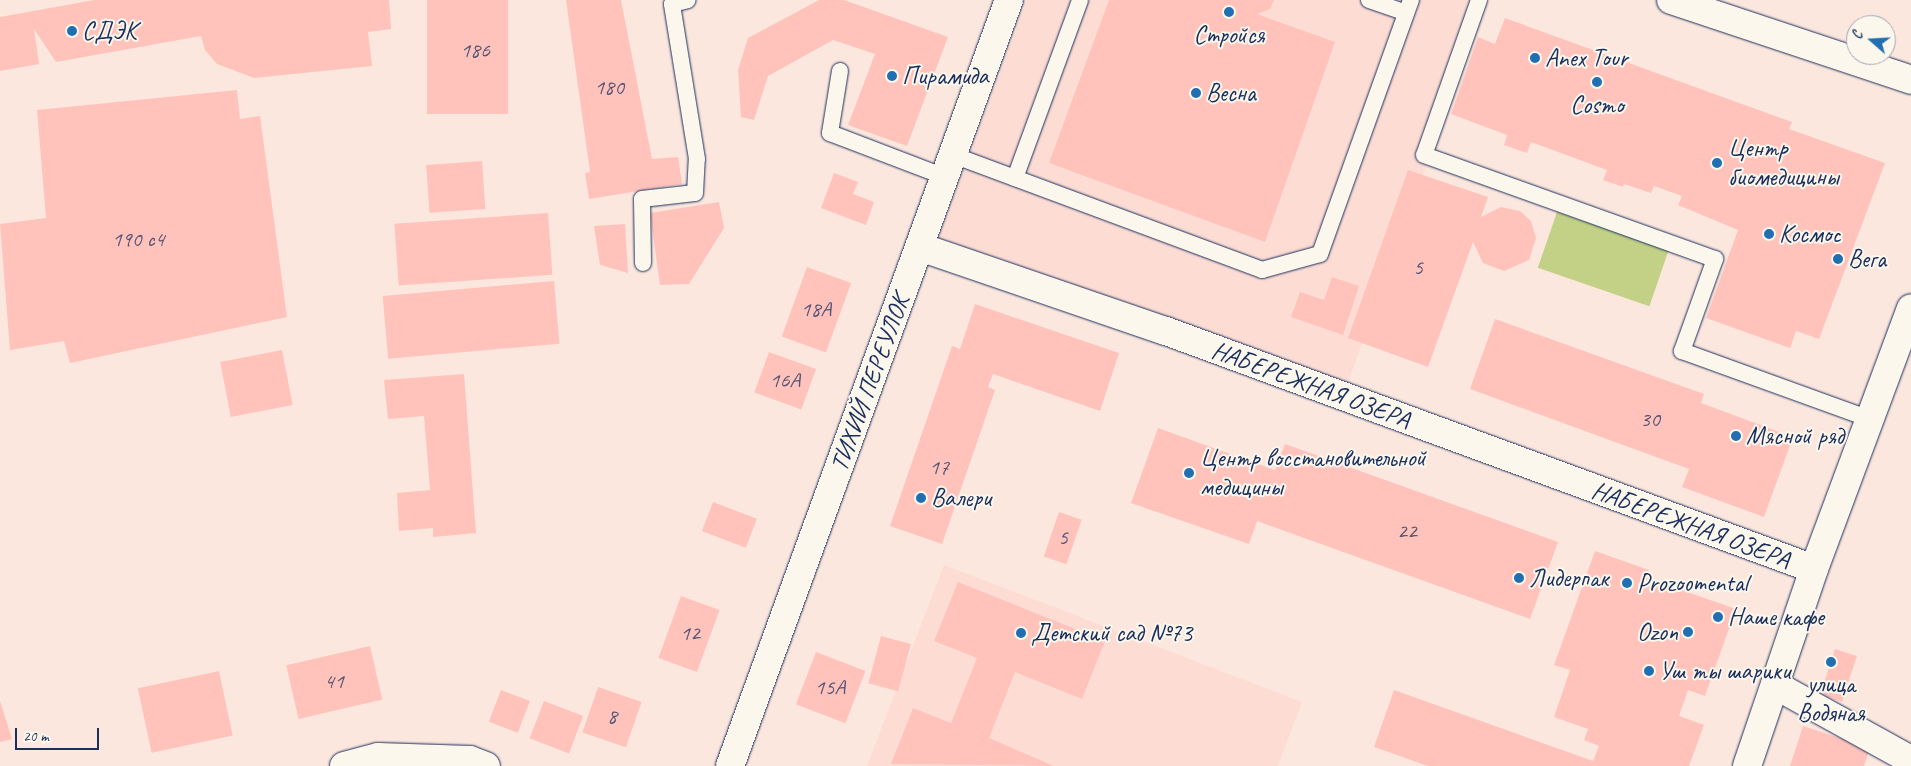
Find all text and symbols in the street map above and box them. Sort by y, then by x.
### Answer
marker: Стройся [1223,6,1235,18]
north arrow [1846,15,1896,65]
place label: СДЭК [82,16,137,46]
place label: Стройся [1194,20,1264,50]
marker: СДЭК [66,25,78,37]
text: С [1848,29,1866,41]
house number: 186 [460,38,490,64]
place label: Anex Tour [1545,43,1628,73]
marker: Anex Tour [1529,52,1541,64]
place label: Пирамида [902,61,988,91]
marker: Пирамида [886,70,898,82]
house number: 180 [594,75,624,101]
marker: Cosmo [1591,76,1603,88]
place label: Весна [1206,78,1256,108]
marker: Весна [1190,87,1202,99]
place label: Cosmo [1570,90,1624,120]
place label: Центр биомедицины [1728,134,1839,193]
marker: Центр биомедицины [1710,156,1724,170]
place label: Космос [1779,219,1841,249]
house number: 190 с4 [112,227,164,253]
marker: Космос [1763,228,1775,240]
place label: Вега [1848,244,1886,274]
marker: Вега [1832,253,1844,265]
house number: 5 [1413,255,1423,281]
street label: ТИХИЙ ПЕРЕУЛОК [824,291,916,475]
house number: 18А [801,297,831,323]
street label: НАБЕРЕЖНАЯ ОЗЕРА [1208,335,1414,435]
house number: 16А [770,368,800,394]
house number: 30 [1640,407,1660,433]
place label: Мясной ряд [1746,421,1844,451]
marker: Мясной ряд [1730,430,1742,442]
place label: Центр восстановительной медицины [1200,444,1423,503]
house number: 17 [929,455,949,481]
marker: Центр восстановительной медицины [1182,466,1196,480]
street label: НАБЕРЕЖНАЯ ОЗЕРА [1588,475,1794,575]
place label: Валери [931,483,991,513]
marker: Валери [915,492,927,504]
house number: 22 [1397,519,1417,545]
house number: 5 [1058,525,1068,551]
place label: Лидерпак [1529,563,1608,593]
place label: Prozoomental [1637,568,1748,598]
marker: Лидерпак [1513,572,1525,584]
marker: Prozoomental [1621,577,1633,589]
place label: Наше кафе [1728,602,1823,632]
marker: Наше кафе [1712,611,1724,623]
place label: Ozon [1637,617,1678,647]
place label: Детский сад №73 [1031,618,1192,648]
house number: 12 [680,621,700,647]
marker: Ozon [1682,626,1694,638]
marker: Детский сад №73 [1015,627,1027,639]
place label: Уш ты шарики [1659,656,1787,686]
marker: улица Водяная [1825,656,1837,668]
marker: Уш ты шарики [1643,665,1655,677]
house number: 41 [324,669,344,695]
place label: улица Водяная [1797,670,1865,729]
house number: 15А [815,675,845,701]
house number: 8 [607,704,617,730]
scale bar [18,718,101,750]
text: 20 m [23,727,49,746]

